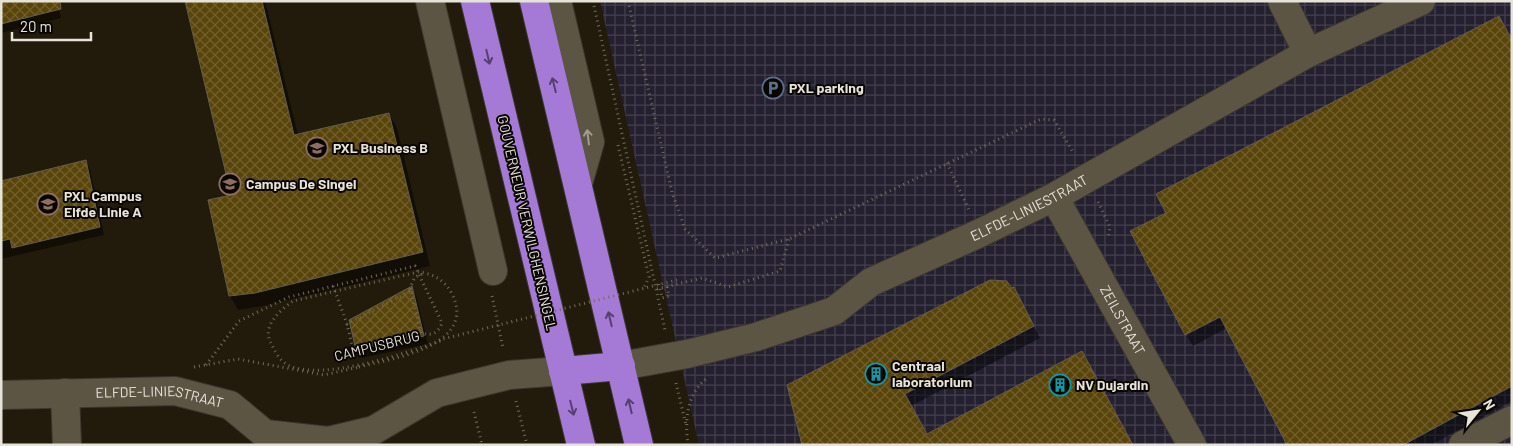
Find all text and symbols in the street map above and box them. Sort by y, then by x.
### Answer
scale bar [12,10,91,42]
text: 20 m [20,17,52,35]
one-way arrow [484,49,493,65]
parking icon: PXL parking [761,76,785,100]
one-way arrow [549,78,558,94]
place label: PXL parking [789,79,864,96]
street label: GOUVERNEUR VERWILGHENSINGEL [494,114,561,332]
one-way arrow [583,129,593,145]
school or university icon: PXL Business B [305,136,329,160]
place label: PXL Business B [333,139,428,156]
street label: ELFDE-LINIESTRAAT [968,171,1091,244]
school or university icon: Campus De Singel [218,172,242,196]
place label: Campus De Singel [246,175,356,192]
place label: PXL Campus Elfde Linie A [64,187,142,220]
school or university icon: PXL Campus Elfde Linie A [36,192,60,216]
street label: ZEILSTRAAT [1097,282,1149,358]
one-way arrow [605,311,614,327]
street label: CAMPUSBRUG [332,327,421,364]
place label: Centraal laboratorium [892,357,973,390]
building icon: Centraal laboratorium [864,362,888,386]
building icon: NV Dujardin [1048,373,1072,397]
place label: NV Dujardin [1076,376,1148,393]
street label: ELFDE-LINIESTRAAT [95,382,225,411]
north arrow [1453,386,1503,436]
text: N [1480,396,1499,413]
one-way arrow [625,398,634,414]
one-way arrow [568,399,577,415]

